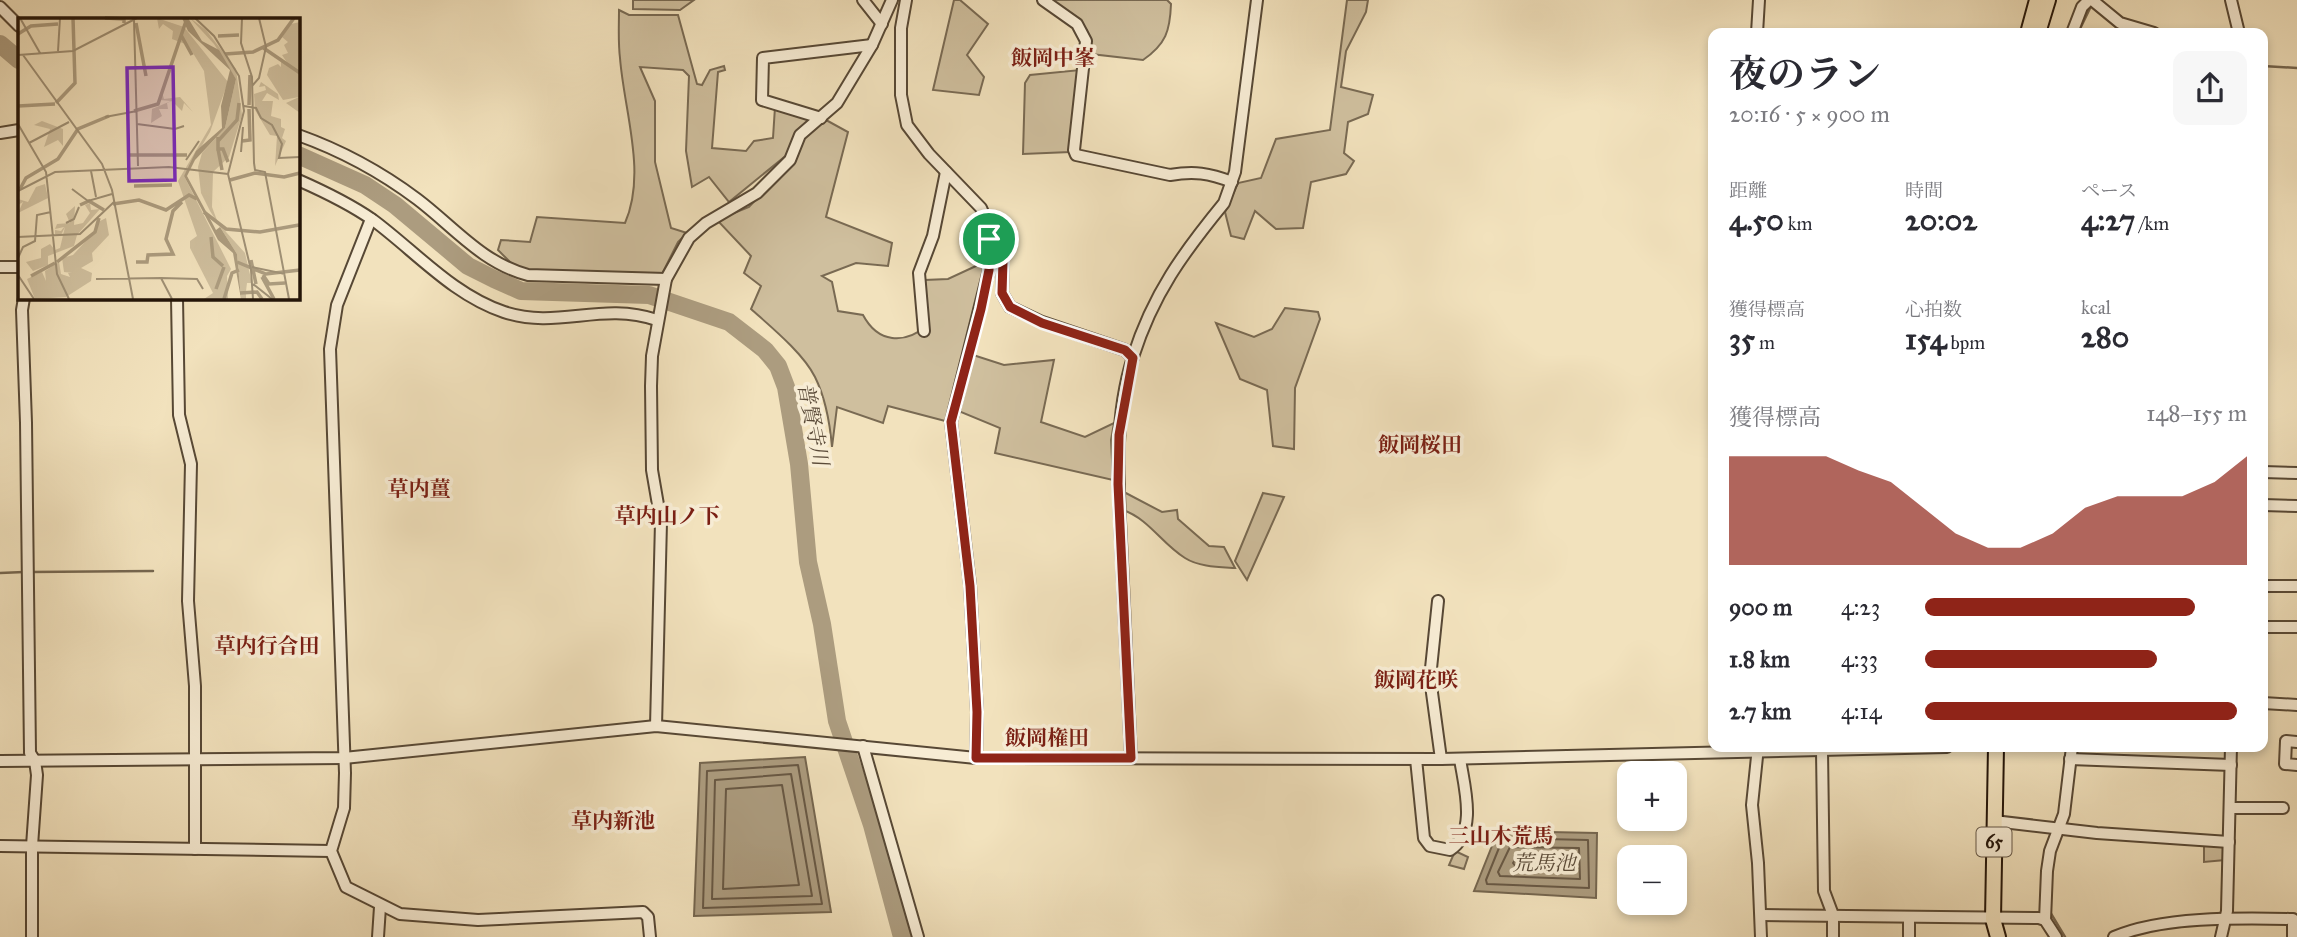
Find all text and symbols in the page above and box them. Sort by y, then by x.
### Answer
inset map [18,18,299,299]
district label: 飯岡中峯 [1011,45,1095,71]
text: 夜のラン [1729,51,1881,97]
button: share [2173,51,2247,125]
text: 20:16 · 5 × 900 m [1729,100,1890,128]
text: 距離 [1729,179,1767,202]
text: 時間 [1905,179,1943,202]
text: ペース [2081,179,2137,202]
text: 4.50 [1729,202,1784,238]
text: 20:02 [1905,202,1977,238]
text: 4:27 [2081,202,2135,238]
pin [959,209,1019,269]
text: km [1784,212,1813,235]
text: /km [2135,212,2169,235]
icon: arrive [970,220,1008,258]
text: kcal [2081,296,2111,319]
text: 獲得標高 [1729,298,1805,321]
text: 心拍数 [1905,298,1962,321]
text: 280 [2081,319,2129,355]
text: 35 [1729,321,1755,357]
text: 154 [1905,321,1947,357]
text: m [1755,331,1775,354]
text: bpm [1947,331,1985,354]
water label: 普賢寺川 [792,380,834,470]
text: 148–155 m [2146,399,2247,427]
text: 獲得標高 [1729,403,1821,431]
district label: 飯岡桜田 [1378,432,1462,458]
district label: 草内薑 [388,476,451,502]
district label: 草内山ノ下 [615,503,720,529]
text: 900 m [1729,593,1792,621]
text: 4:23 [1841,593,1880,621]
district label: 草内行合田 [215,633,320,659]
text: 1.8 km [1729,645,1790,673]
text: 4:33 [1841,645,1878,673]
district label: 飯岡花咲 [1374,667,1458,693]
text: 2.7 km [1729,697,1791,725]
text: 4:14 [1841,697,1882,725]
district label: 飯岡権田 [1005,725,1089,751]
map controls [1617,761,1687,915]
button: + [1617,761,1687,831]
district label: 草内新池 [571,808,655,834]
district label: 三山木荒馬 [1449,823,1554,849]
road number: 65 [1976,828,2011,856]
button: − [1617,845,1687,915]
water label: 荒馬池 [1513,850,1577,876]

